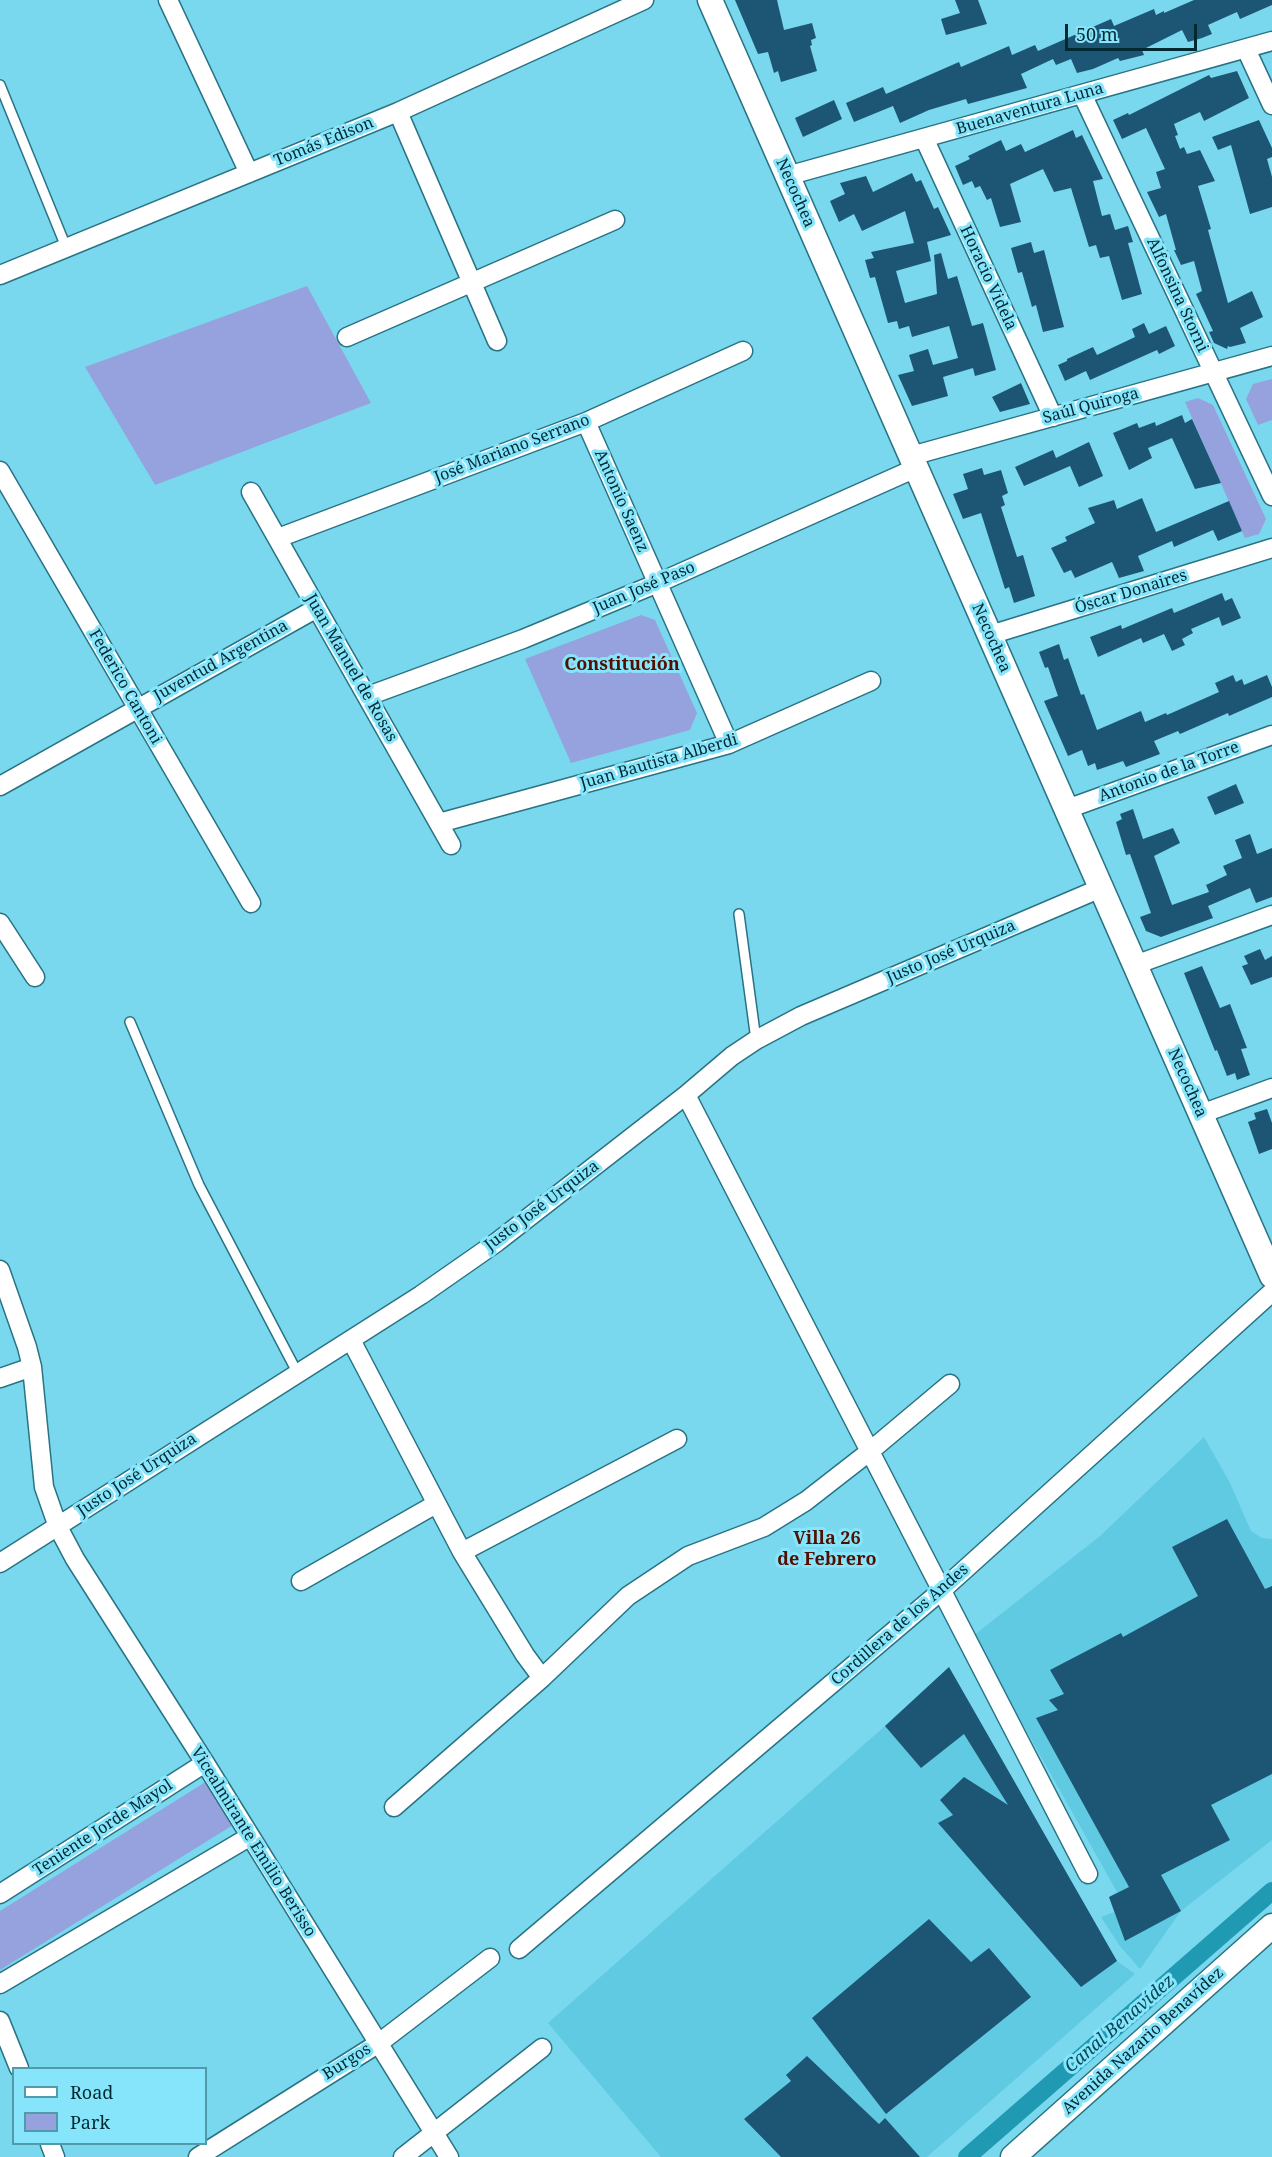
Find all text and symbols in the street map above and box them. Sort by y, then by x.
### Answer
scale bar [1068,12,1200,50]
text: 50 m [1076,22,1118,46]
street label: Buenaventura Luna [954,79,1106,139]
street label: Tomás Edison [272,113,376,171]
street label: Necochea [771,156,819,230]
street label: Horacio Videla [955,223,1021,333]
street label: Alfonsina Storni [1142,235,1212,355]
street label: Saúl Quiroga [1041,384,1141,428]
street label: José Mariano Serrano [432,410,592,488]
street label: Antonio Saenz [590,447,652,555]
street label: Juan José Paso [590,558,698,618]
street label: Óscar Donaires [1073,566,1189,618]
street label: Juan Manuel de Rosas [301,591,401,745]
street label: Necochea [967,601,1015,675]
street label: Juventud Argentina [151,616,291,706]
street label: Federico Cantoni [84,626,166,748]
district label: Constitución [564,654,680,676]
street label: Juan Bautista Alberdi [578,730,740,794]
street label: Antonio de la Torre [1096,738,1242,806]
street label: Justo José Urquiza [884,916,1018,988]
street label: Necochea [1163,1046,1211,1120]
street label: Justo José Urquiza [481,1157,603,1255]
street label: Justo José Urquiza [74,1429,200,1521]
district label: Villa 26 de Febrero [777,1528,877,1570]
street label: Cordillera de los Andes [827,1560,973,1690]
street label: Vicealmirante Emilio Berisso [186,1743,320,1941]
street label: Teniente Jorde Mayol [30,1776,176,1880]
street label: Avenida Nazario Benavídez [1058,1964,1228,2118]
water label: Canal Benavídez [1061,1970,1179,2078]
street label: Burgos [319,2040,375,2084]
legend [12,2067,207,2145]
text: Road [70,2080,113,2104]
text: Park [70,2110,110,2134]

